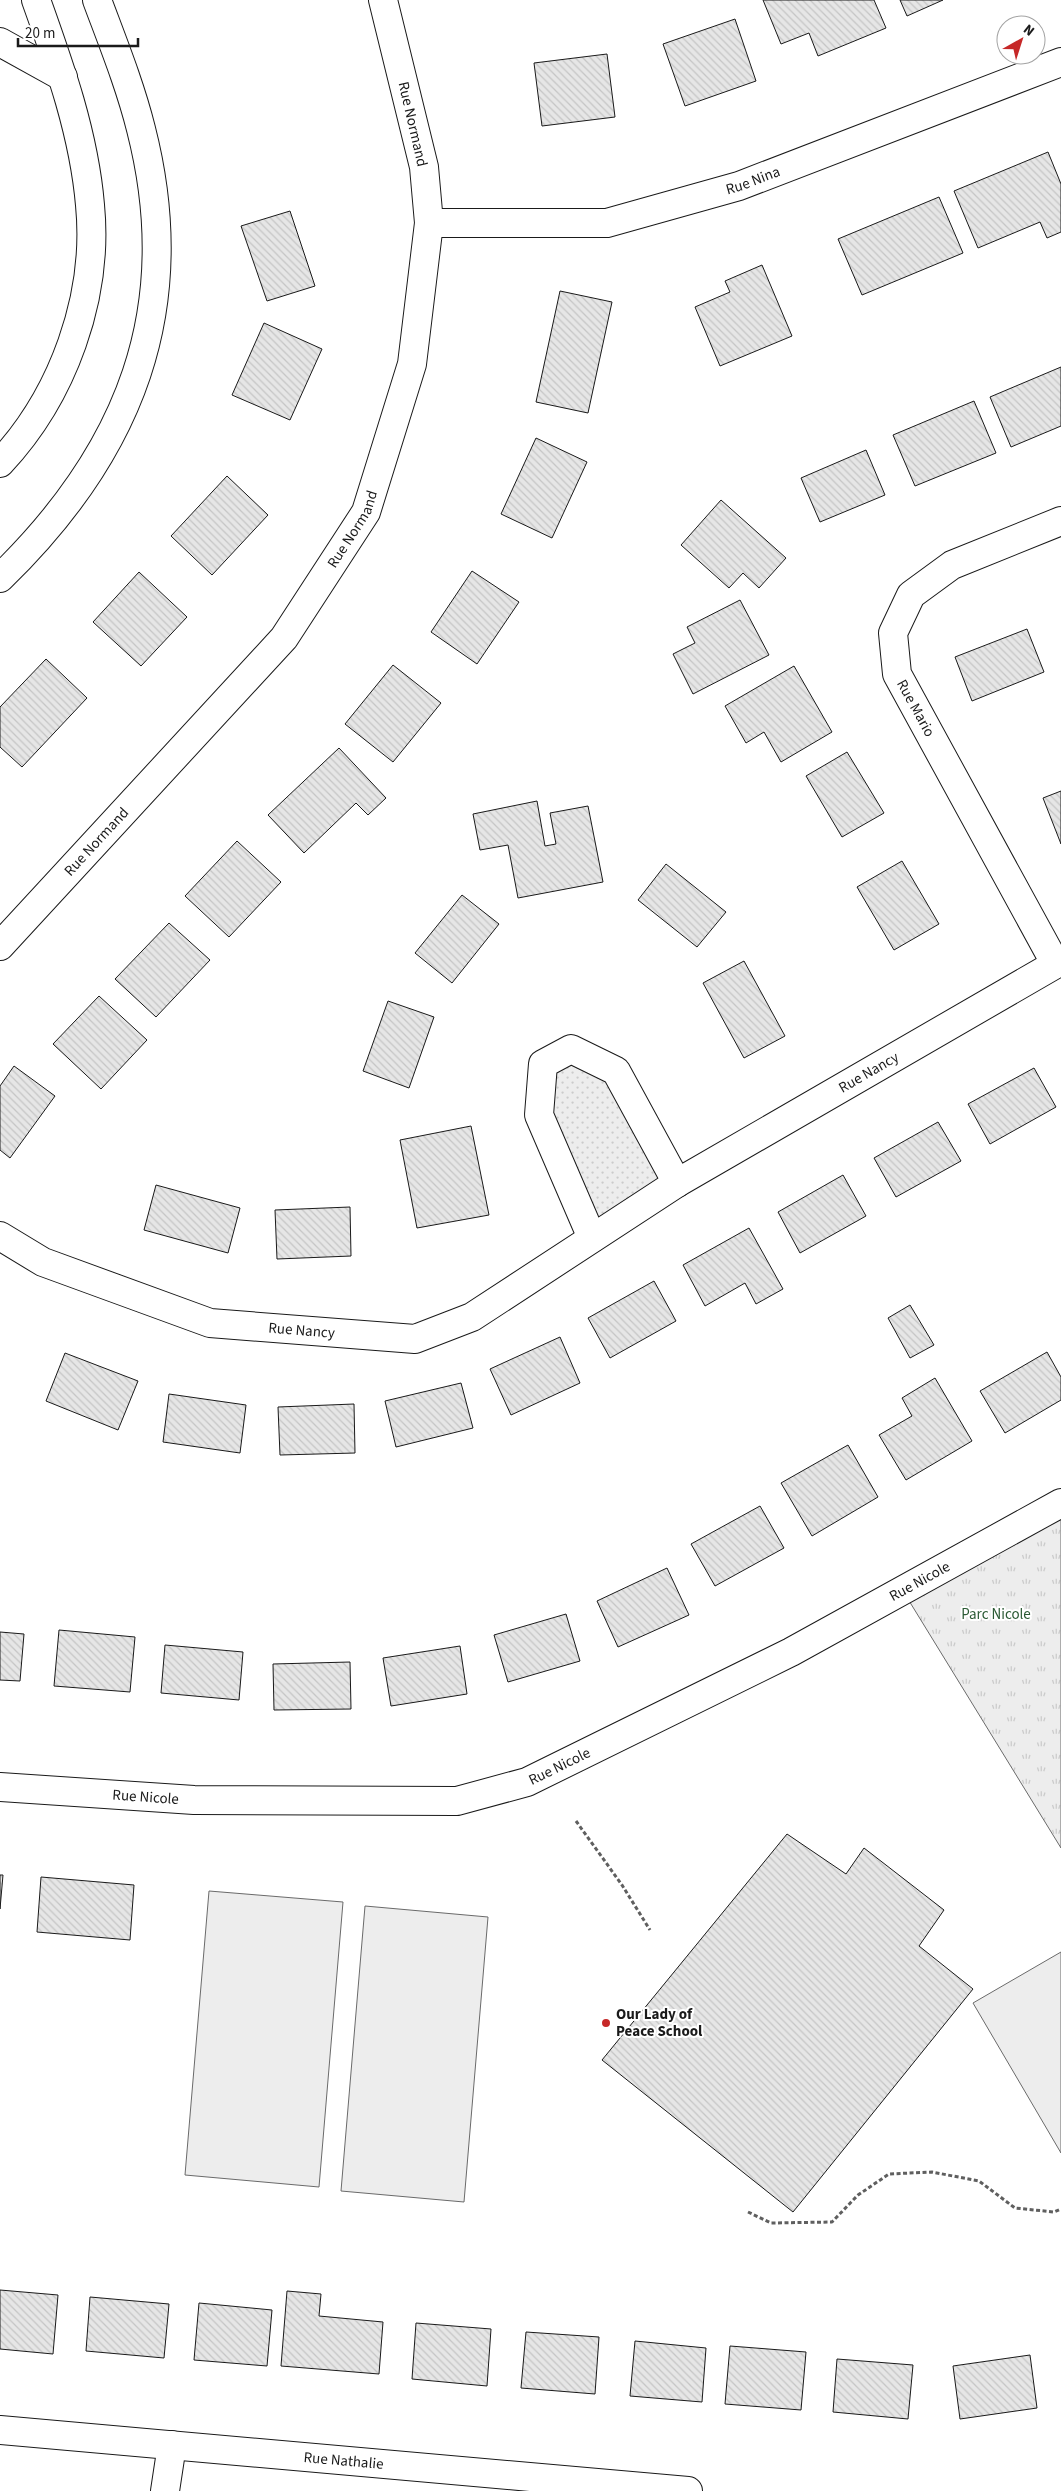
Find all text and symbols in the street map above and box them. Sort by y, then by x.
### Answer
scale bar [18,15,138,47]
north arrow [996,15,1046,65]
text: N [1019,20,1038,41]
text: 20 m [25,23,55,44]
street label: Rue Normand [393,80,432,169]
street label: Rue Nina [724,161,783,200]
street label: Rue Normand [322,488,383,572]
street label: Rue Mario [891,676,940,741]
street label: Rue Normand [59,803,134,881]
street label: Rue Nancy [835,1047,903,1098]
street label: Rue Nancy [268,1318,336,1344]
street label: Rue Nicole [886,1556,954,1607]
park label: Parc Nicole [961,1604,1031,1625]
street label: Rue Nicole [525,1742,594,1791]
street label: Rue Nicole [112,1785,180,1810]
place label: Our Lady of Peace School [616,2004,703,2042]
marker: Our Lady of Peace School [600,2017,612,2029]
street label: Rue Nathalie [303,2447,384,2475]

